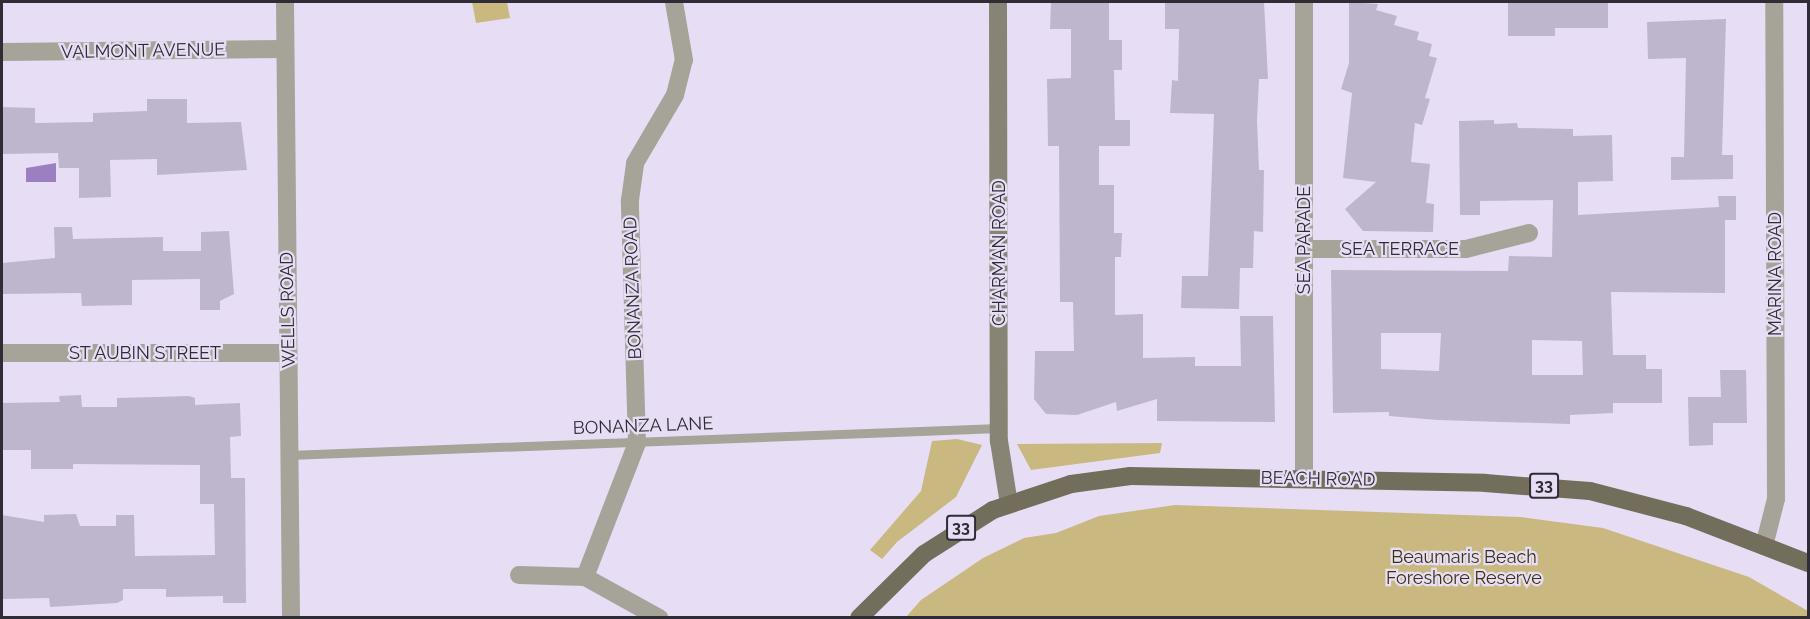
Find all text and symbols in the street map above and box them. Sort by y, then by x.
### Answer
street label: VALMONT AVENUE [60,39,226,63]
street label: CHARMAN ROAD [988,180,1010,326]
street label: SEA PARADE [1293,186,1315,294]
street label: MARINA ROAD [1764,212,1786,336]
street label: BONANZA ROAD [620,216,646,360]
street label: SEA TERRACE [1340,238,1460,260]
street label: WELLS ROAD [276,252,300,368]
street label: ST AUBIN STREET [68,342,222,364]
street label: BONANZA LANE [572,413,714,439]
street label: BEACH ROAD [1260,467,1376,491]
road number: 33 [1529,473,1559,499]
road number: 33 [946,515,976,541]
park label: Beaumaris Beach Foreshore Reserve [1386,547,1542,590]

